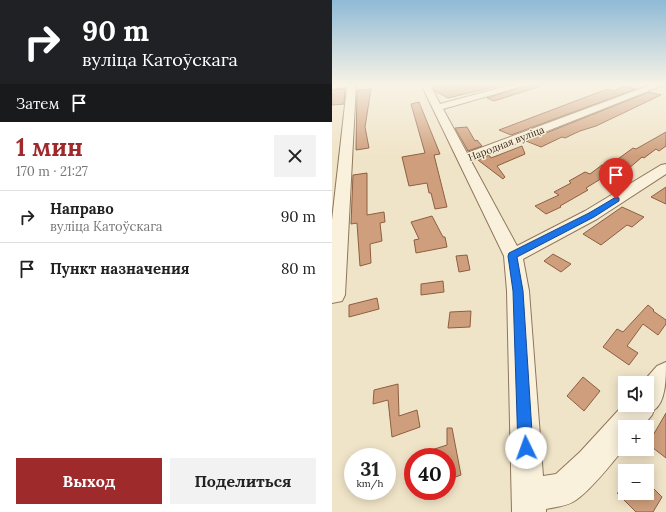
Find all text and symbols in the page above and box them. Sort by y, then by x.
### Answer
text: 90 m [82,13,149,49]
icon: right [16,16,68,68]
text: вуліца Катоўскага [82,48,238,71]
icon: arrive [68,92,90,114]
text: Затем [16,94,60,113]
street label: Народная вуліца [466,123,546,164]
text: 1 мин [16,132,83,163]
button: close [274,135,316,177]
pin [599,158,633,199]
text: 170 m · 21:27 [16,163,88,180]
icon: arrive [605,164,627,186]
text: Направо [50,199,114,218]
icon: right [16,206,38,228]
text: 90 m [281,207,316,226]
text: вуліца Катоўскага [50,218,163,235]
icon: arrive [16,258,38,280]
text: Пункт назначения [50,259,190,278]
text: 80 m [281,259,316,278]
map controls [618,376,654,500]
button: sound [618,376,654,412]
button: + [618,420,654,456]
position arrow [505,427,547,469]
speed limit sign: 40 [404,448,456,500]
text: 31 [360,456,380,481]
button: Выход [16,458,162,504]
button: Поделиться [170,458,316,504]
button: − [618,464,654,500]
text: km/h [356,477,384,490]

